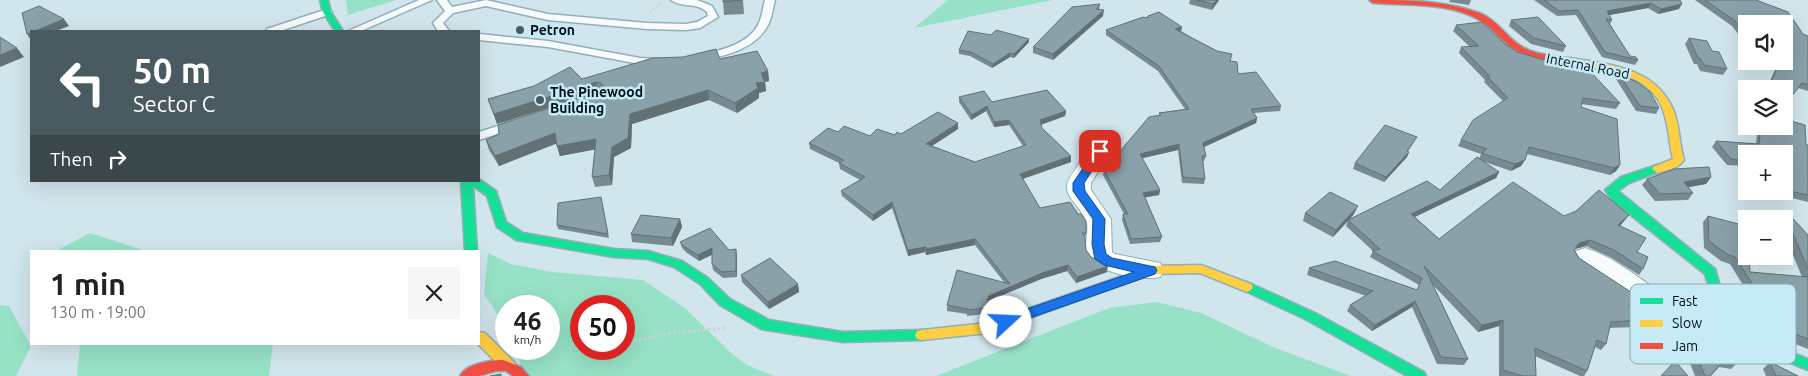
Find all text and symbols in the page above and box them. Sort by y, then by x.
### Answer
map controls [1738,15,1793,265]
button: sound [1738,15,1793,70]
place label: Petron [530,22,575,38]
marker: Petron [514,24,526,36]
icon: left [50,50,115,115]
text: 50 m [133,50,211,90]
street label: Internal Road [1545,50,1631,82]
button: layers [1738,80,1793,135]
place label: The Pinewood Building [550,84,643,116]
text: Sector C [133,91,215,116]
marker: The Pinewood Building [534,94,546,106]
pin [1079,130,1121,172]
icon: arrive [1086,137,1114,165]
icon: right [103,145,131,173]
button: + [1738,145,1793,200]
text: Then [50,148,93,170]
button: − [1738,210,1793,265]
text: 1 min [50,267,126,301]
button: close [408,267,460,319]
legend [1630,284,1796,364]
text: Fast [1672,293,1698,309]
speed limit sign: 50 [570,295,635,360]
position arrow [979,295,1031,347]
text: 130 m · 19:00 [50,303,146,321]
text: 46 [513,307,542,335]
text: Slow [1672,315,1702,331]
text: km/h [514,333,541,346]
text: Jam [1672,338,1698,354]

